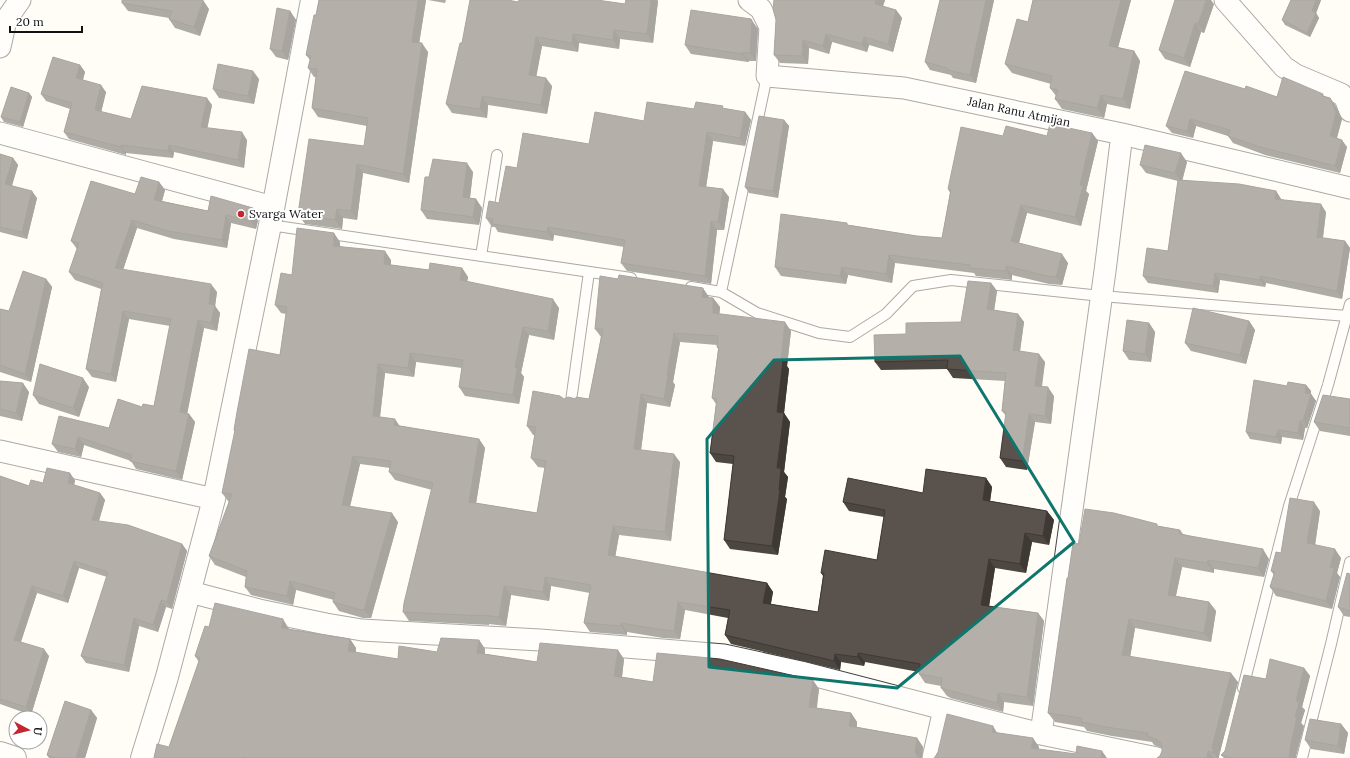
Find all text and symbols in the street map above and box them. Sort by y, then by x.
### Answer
scale bar [10,8,82,34]
text: 20 m [16,14,44,29]
street label: Jalan Ranu Atmijan [965,93,1072,130]
place label: Svarga Water [249,206,324,221]
marker: Svarga Water [236,209,246,219]
north arrow [8,710,48,750]
text: U [30,726,45,737]

